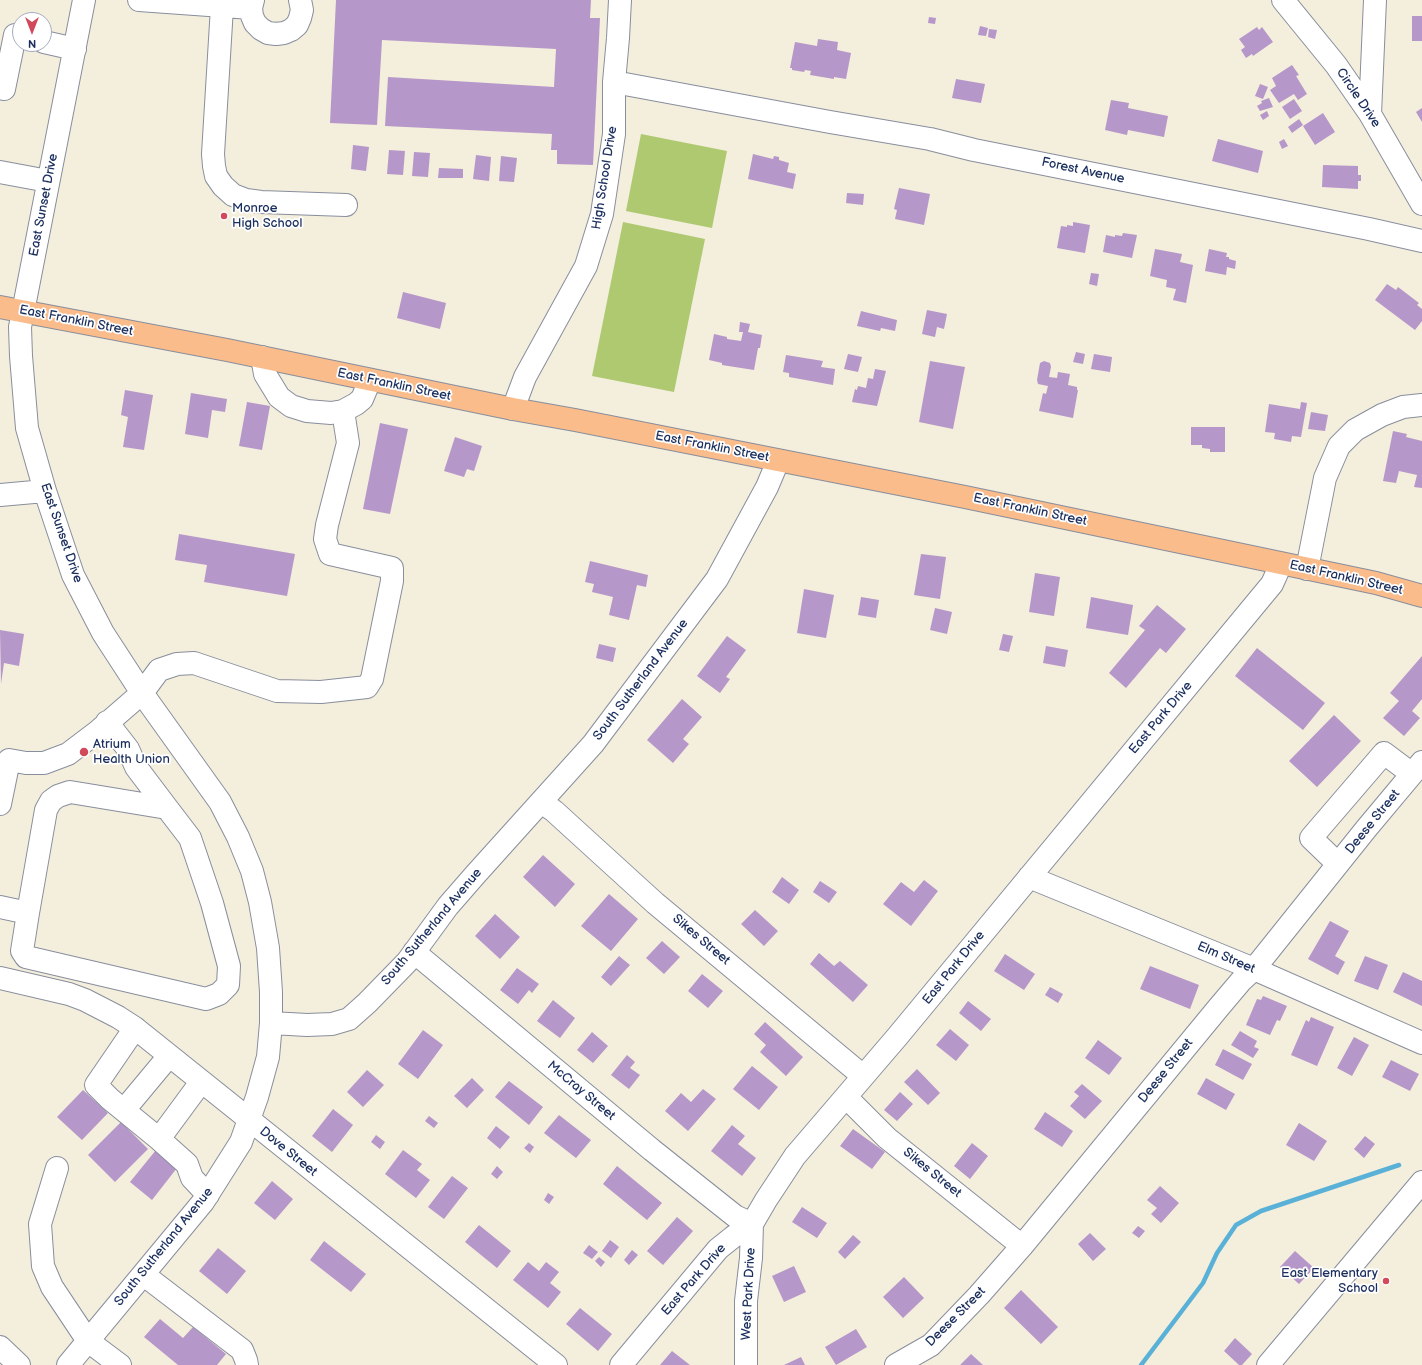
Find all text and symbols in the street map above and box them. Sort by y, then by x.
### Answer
north arrow [12,12,52,52]
text: N [28,37,36,50]
street label: Circle Drive [1332,65,1384,131]
street label: High School Drive [589,125,621,231]
street label: East Sunset Drive [26,152,62,258]
street label: Forest Avenue [1040,155,1126,187]
place label: Monroe High School [232,201,302,232]
marker: Monroe High School [219,211,229,221]
street label: East Franklin Street [18,302,134,340]
street label: East Franklin Street [336,365,452,405]
street label: East Franklin Street [654,428,770,466]
street label: East Sunset Drive [37,481,85,585]
street label: East Franklin Street [972,490,1088,530]
street label: East Franklin Street [1288,557,1404,599]
street label: South Sutherland Avenue [590,616,692,744]
street label: East Park Drive [1126,679,1196,757]
place label: Atrium Health Union [93,737,170,768]
marker: Atrium Health Union [78,746,90,758]
street label: Deese Street [1342,787,1404,857]
street label: South Sutherland Avenue [379,865,485,989]
street label: Sikes Street [669,911,733,969]
street label: East Park Drive [920,928,988,1008]
street label: Elm Street [1195,939,1257,977]
street label: Deese Street [1135,1036,1197,1106]
street label: McCray Street [544,1058,618,1124]
street label: Dove Street [256,1124,320,1180]
street label: Sikes Street [900,1145,964,1201]
street label: South Sutherland Avenue [111,1185,217,1309]
street label: East Park Drive [659,1241,729,1319]
street label: West Park Drive [739,1247,759,1341]
place label: East Elementary School [1281,1266,1378,1297]
marker: East Elementary School [1381,1276,1391,1286]
street label: Deese Street [923,1284,989,1350]

